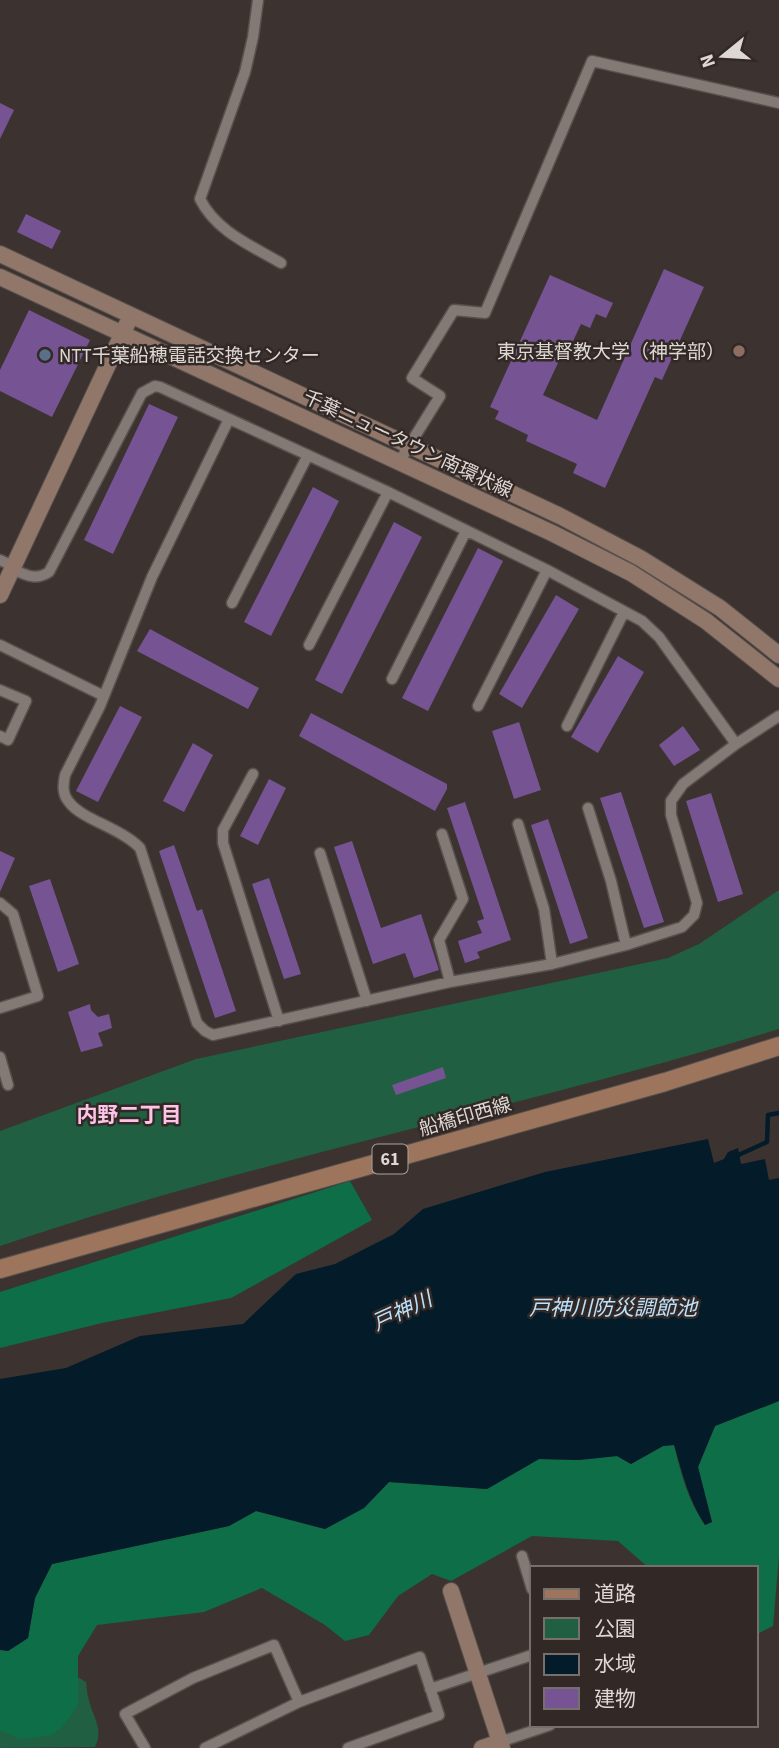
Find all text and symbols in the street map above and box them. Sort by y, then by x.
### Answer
north arrow [688,21,758,91]
text: N [693,51,723,71]
place label: 東京基督教大学（神学部） [497,339,725,366]
place label: NTT千葉船穂電話交換センター [59,343,320,370]
marker: 東京基督教大学（神学部） [731,343,747,359]
marker: NTT千葉船穂電話交換センター [37,347,53,363]
street label: 千葉ニュータウン南環状線 [298,384,516,505]
street label: 船橋印西線 [416,1091,515,1144]
district label: 内野二丁目 [77,1100,182,1130]
road number: 61 [372,1144,408,1174]
water label: 戸神川 [367,1283,439,1338]
water label: 戸神川防災調節池 [529,1293,699,1323]
legend [530,1566,758,1727]
text: 道路 [594,1579,636,1609]
text: 公園 [594,1614,636,1644]
text: 水域 [594,1649,636,1679]
text: 建物 [594,1684,636,1714]

